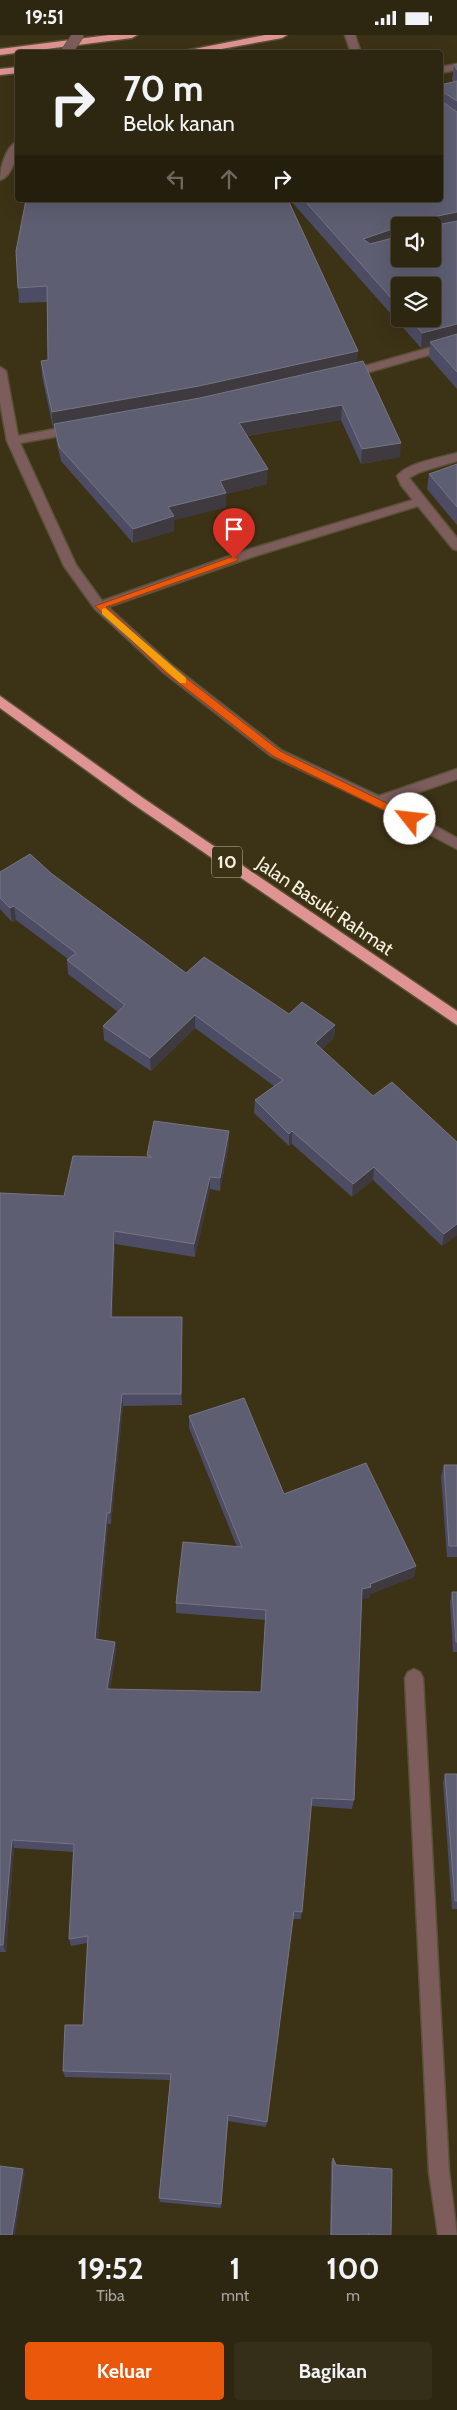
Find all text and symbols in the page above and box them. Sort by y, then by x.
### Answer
text: 19:51 [25,6,64,29]
text: 70 m [123,67,204,110]
icon: right [40,70,105,135]
text: Belok kanan [123,110,235,137]
icon: left [162,165,190,193]
icon: ahead [215,165,243,193]
icon: right [268,165,296,193]
map controls [391,217,441,327]
button: sound [391,217,441,267]
button: layers [391,277,441,327]
pin [213,508,255,559]
icon: arrive [220,515,248,543]
position arrow [383,792,435,844]
road number: 10 [212,847,242,877]
street label: Jalan Basuki Rahmat [251,851,398,961]
text: 19:52 [77,2250,144,2287]
text: 1 [230,2250,241,2287]
text: 100 [326,2250,380,2287]
text: Tiba [96,2286,125,2305]
text: mnt [221,2286,249,2305]
text: m [346,2286,360,2305]
button: Keluar [25,2342,224,2400]
button: Bagikan [234,2342,432,2400]

